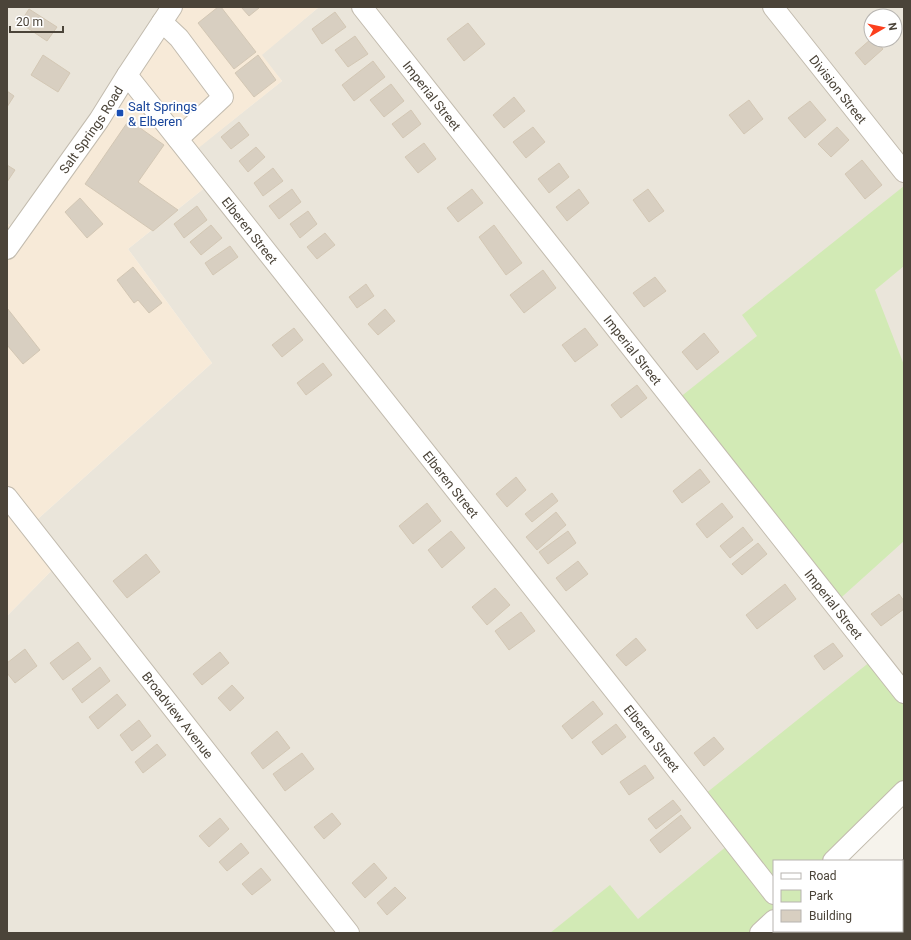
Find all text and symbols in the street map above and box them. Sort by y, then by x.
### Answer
scale bar [10,8,63,34]
north arrow [863,8,903,48]
text: 20 m [16,15,43,29]
text: N [885,22,899,32]
street label: Division Street [806,52,870,127]
street label: Imperial Street [400,58,464,134]
street label: Salt Springs Road [56,83,126,176]
place label: Salt Springs & Elberen [128,99,197,129]
marker: Salt Springs & Elberen [115,108,125,118]
street label: Elberen Street [219,194,280,267]
street label: Imperial Street [600,312,665,388]
street label: Elberen Street [420,448,482,521]
street label: Imperial Street [801,567,865,642]
street label: Broadview Avenue [139,669,216,762]
street label: Elberen Street [621,702,683,775]
legend [773,860,903,932]
text: Road [809,869,837,883]
text: Park [809,889,834,903]
text: Building [809,909,852,923]

